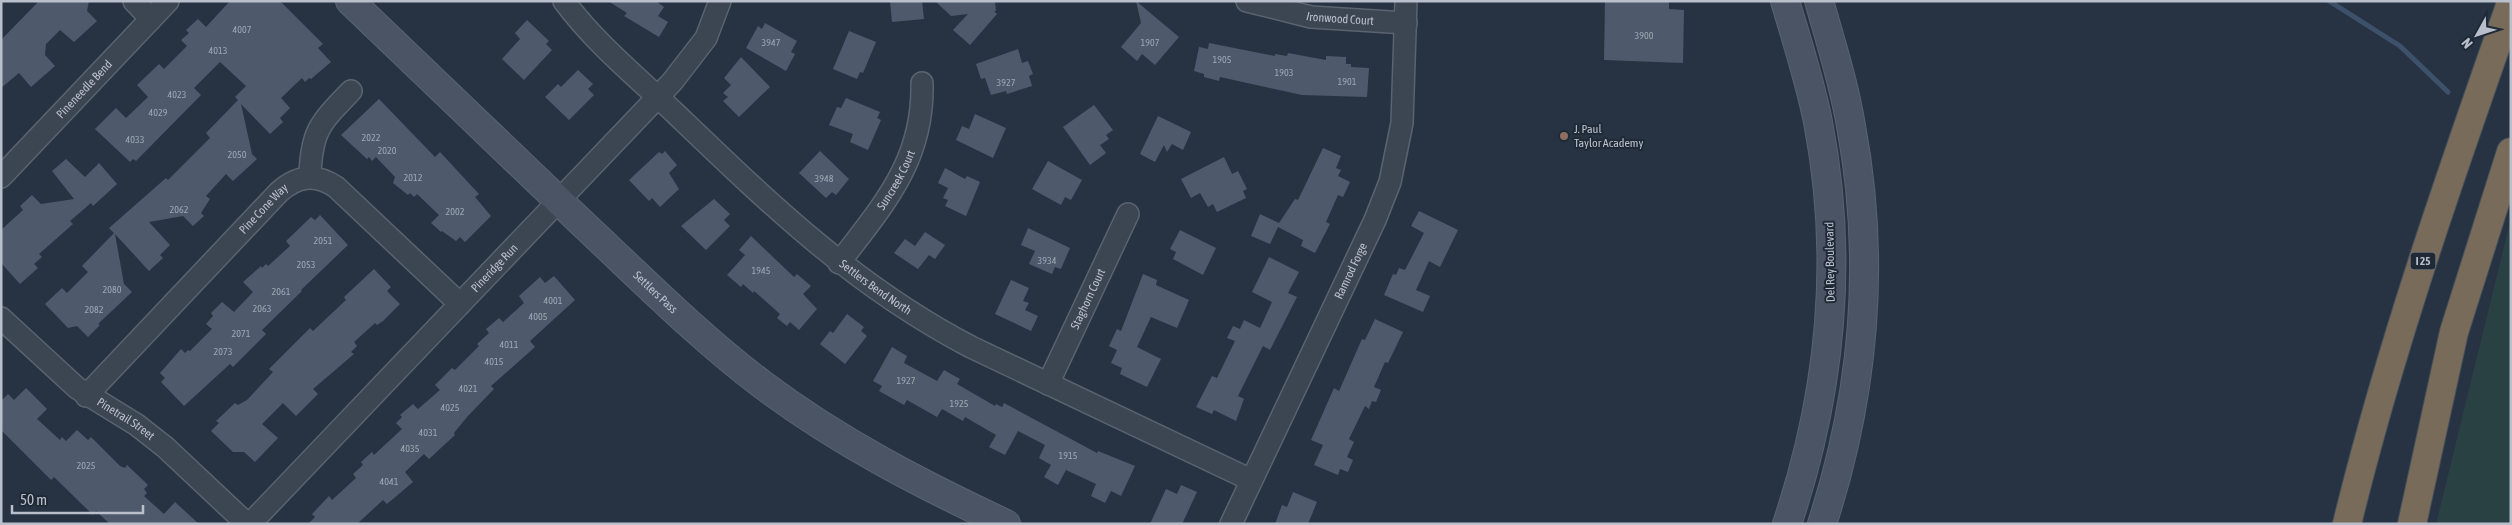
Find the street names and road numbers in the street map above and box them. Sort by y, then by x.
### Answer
street label: Ironwood Court [1305,9,1375,28]
street label: Pineneedle Bend [53,57,115,121]
street label: Suncreek Court [874,148,918,213]
street label: Pine Cone Way [236,181,291,237]
street label: Del Rey Boulevard [1822,222,1838,302]
street label: Pineridge Run [468,241,521,295]
street label: Ramrod Forge [1332,241,1370,301]
road number: I 25 [2410,252,2436,270]
street label: Settlers Bend North [837,257,914,318]
street label: Staghorn Court [1068,266,1109,332]
street label: Settlers Pass [630,268,680,316]
street label: Pinetrail Street [94,395,158,443]

